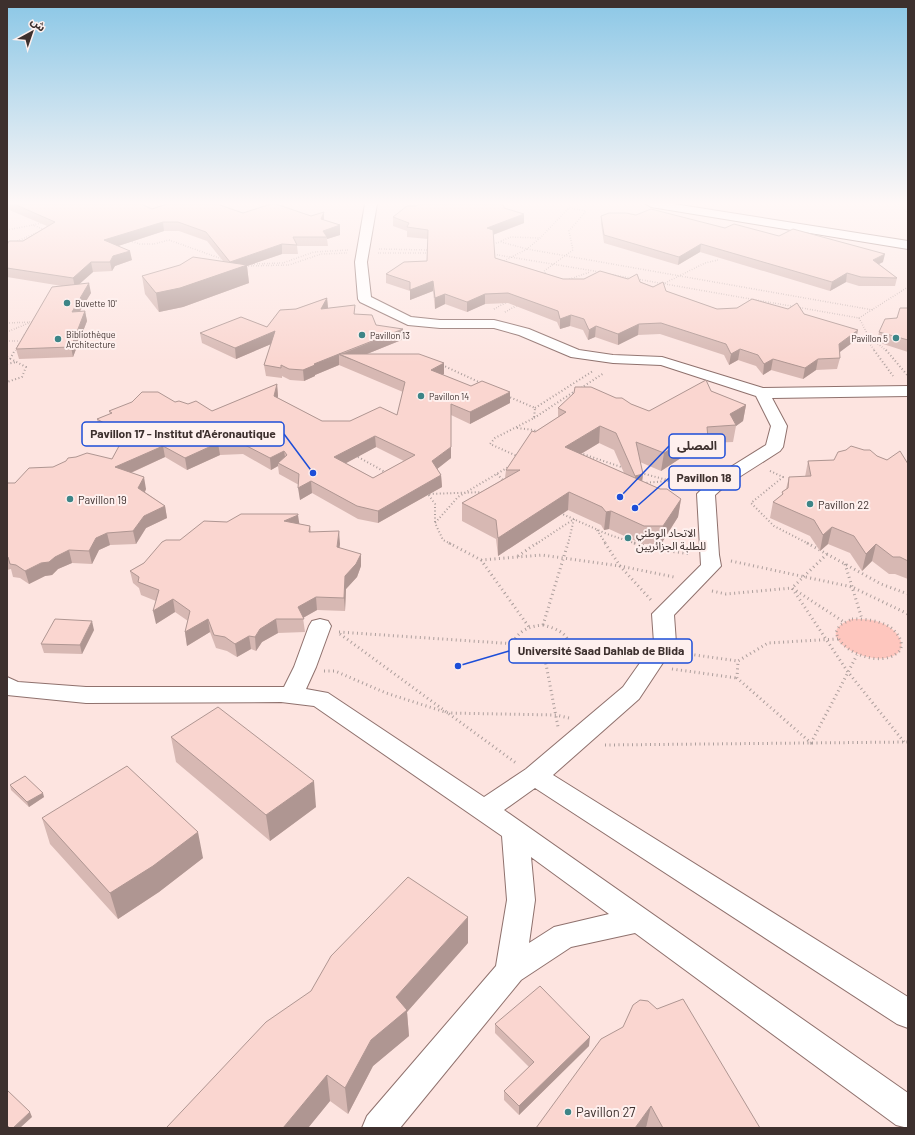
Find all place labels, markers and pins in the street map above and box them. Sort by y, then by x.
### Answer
marker: Buvette 10' [62,298,72,308]
place label: Buvette 10' [75,298,117,309]
place label: Bibliothèque Architecture [66,329,116,350]
marker: Pavillon 13 [357,330,367,340]
place label: Pavillon 13 [370,330,410,341]
place label: Pavillon 5 [851,333,888,344]
marker: Pavillon 5 [891,333,901,343]
marker: Bibliothèque Architecture [53,334,63,344]
marker: Pavillon 14 [416,391,426,401]
place label: Pavillon 14 [429,391,469,402]
callout: Pavillon 17 - Institut d'Aéronautique [82,422,284,446]
callout: المصلى [669,434,725,458]
callout: Pavillon 18 [669,466,740,490]
place label: Pavillon 19 [78,493,127,506]
marker: Pavillon 19 [65,494,75,504]
place label: Pavillon 22 [818,498,869,511]
marker: Pavillon 22 [805,499,815,509]
place label: الاتحاد الوطني للطلبة الجزائريين [636,526,706,553]
marker: الاتحاد الوطني للطلبة الجزائريين [623,533,633,543]
callout: Université Saad Dahlab de Blida [509,639,692,663]
place label: Pavillon 27 [576,1104,636,1120]
marker: Pavillon 27 [563,1107,573,1117]

